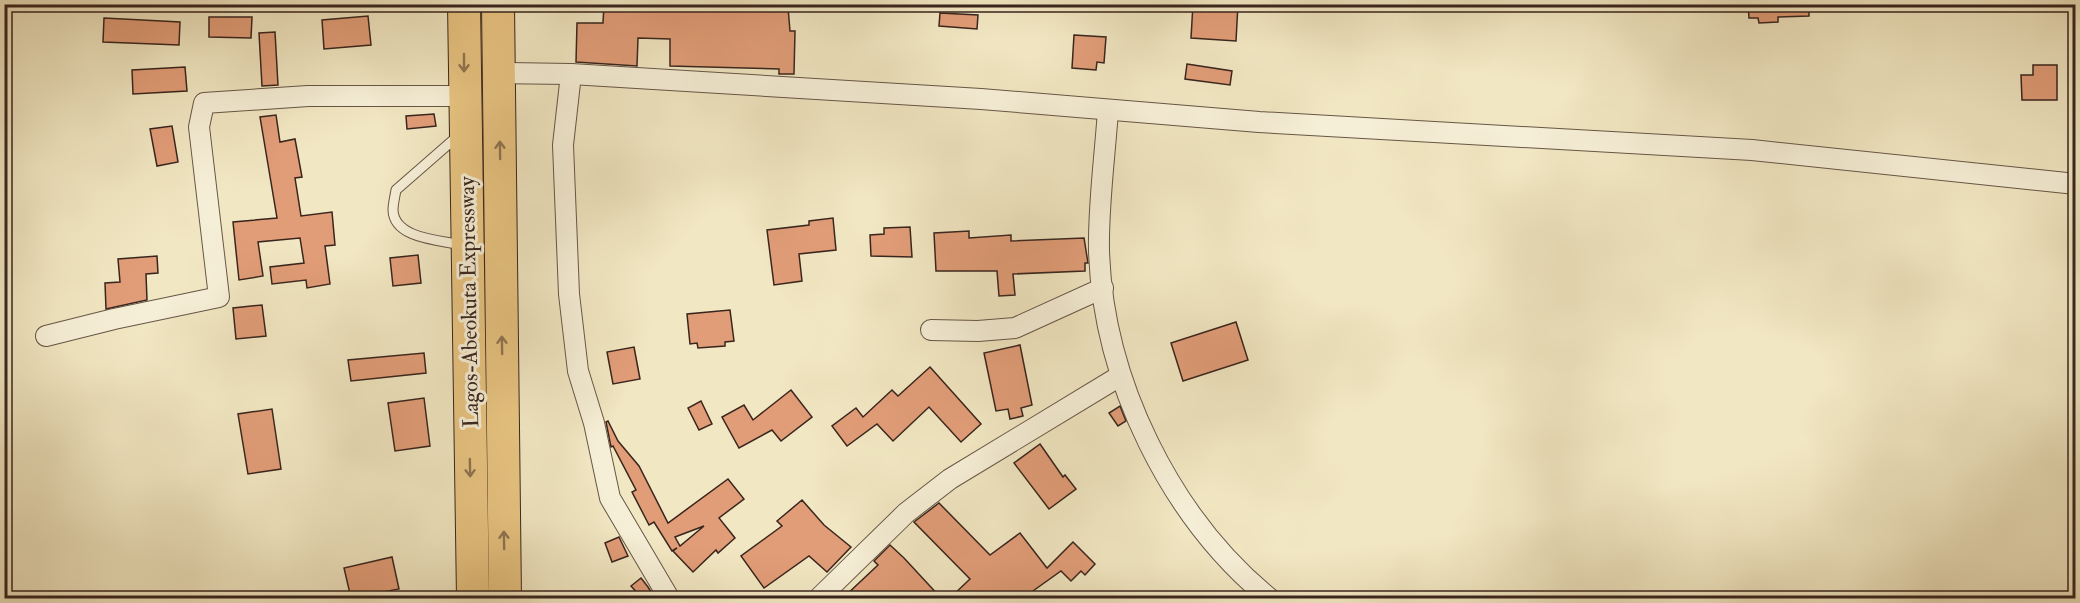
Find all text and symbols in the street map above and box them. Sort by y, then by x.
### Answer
one-way arrow [458,52,470,72]
one-way arrow [494,141,506,161]
street label: Lagos-Abeokuta Expressway [453,176,486,428]
one-way arrow [496,336,508,356]
one-way arrow [465,457,476,477]
one-way arrow [498,531,510,551]

